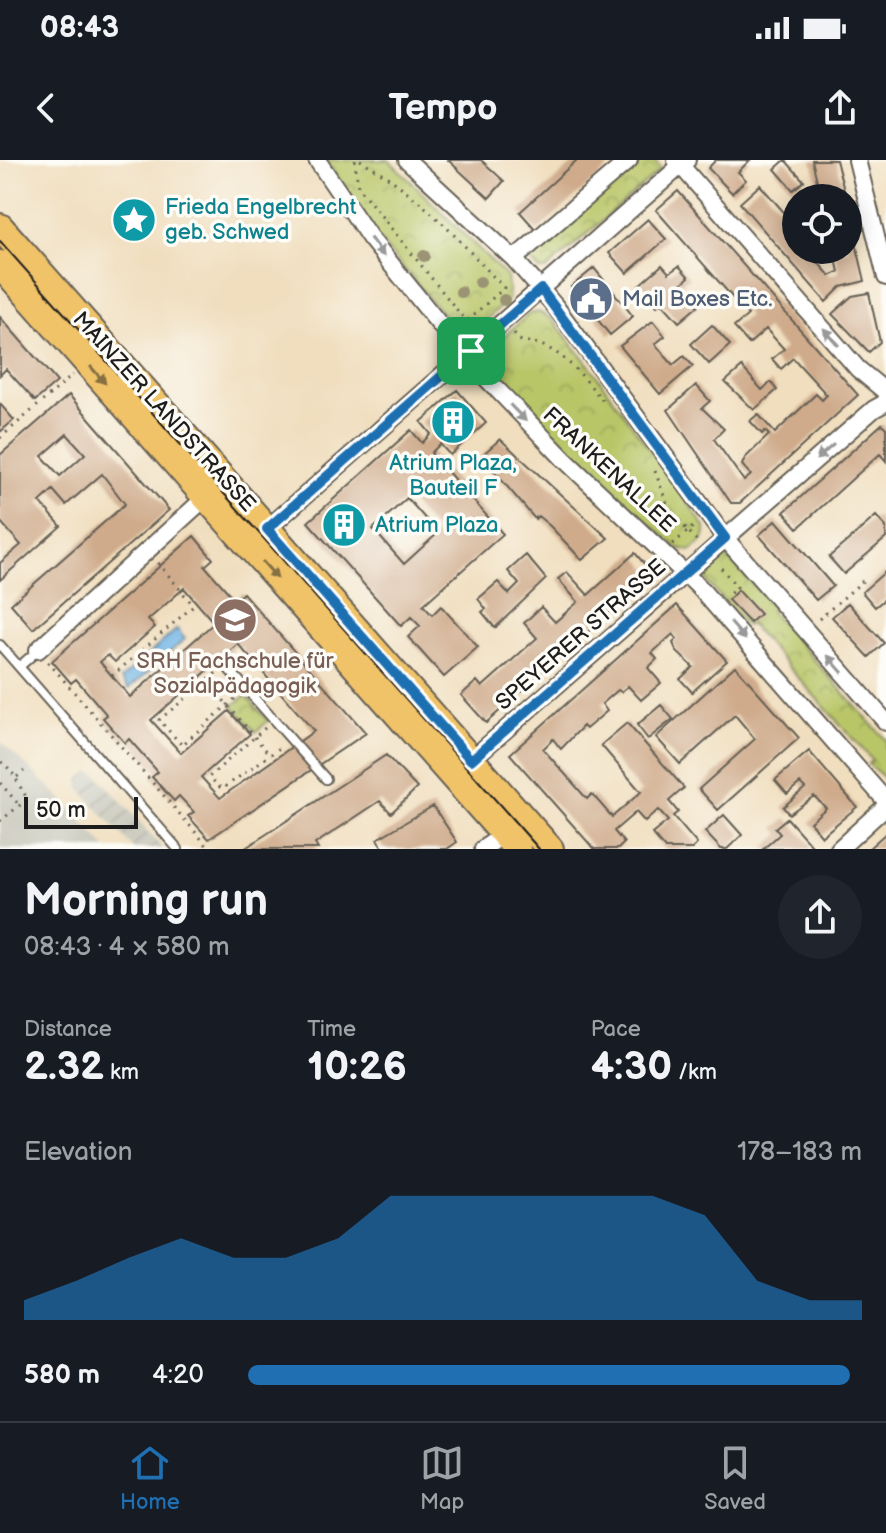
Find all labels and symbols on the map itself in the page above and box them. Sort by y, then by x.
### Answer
place label: Frieda Engelbrecht geb. Schwed [165,194,357,246]
place icon: Frieda Engelbrecht geb. Schwed [110,196,158,244]
one-way arrow [368,237,384,257]
public building icon: Mail Boxes Etc. [567,275,615,323]
place label: Mail Boxes Etc. [622,286,772,313]
street label: MAINZER LANDSTRASSE [67,306,261,518]
pin [437,317,505,385]
one-way arrow [823,328,840,348]
one-way arrow [89,365,106,385]
building icon: Atrium Plaza, Bauteil F [429,398,477,446]
street label: FRANKENALLEE [537,402,681,538]
one-way arrow [508,403,527,422]
one-way arrow [815,442,834,460]
place label: Atrium Plaza, Bauteil F [389,450,517,502]
building icon: Atrium Plaza [320,501,368,549]
place label: Atrium Plaza [375,512,498,539]
street label: SPEYERER STRASSE [490,554,672,716]
one-way arrow [261,560,278,580]
school or university icon: SRH Fachschule für Sozialpädagogik [211,596,259,644]
one-way arrow [728,622,746,641]
place label: SRH Fachschule für Sozialpädagogik [136,648,335,700]
one-way arrow [826,654,844,673]
scale bar [24,793,138,829]

